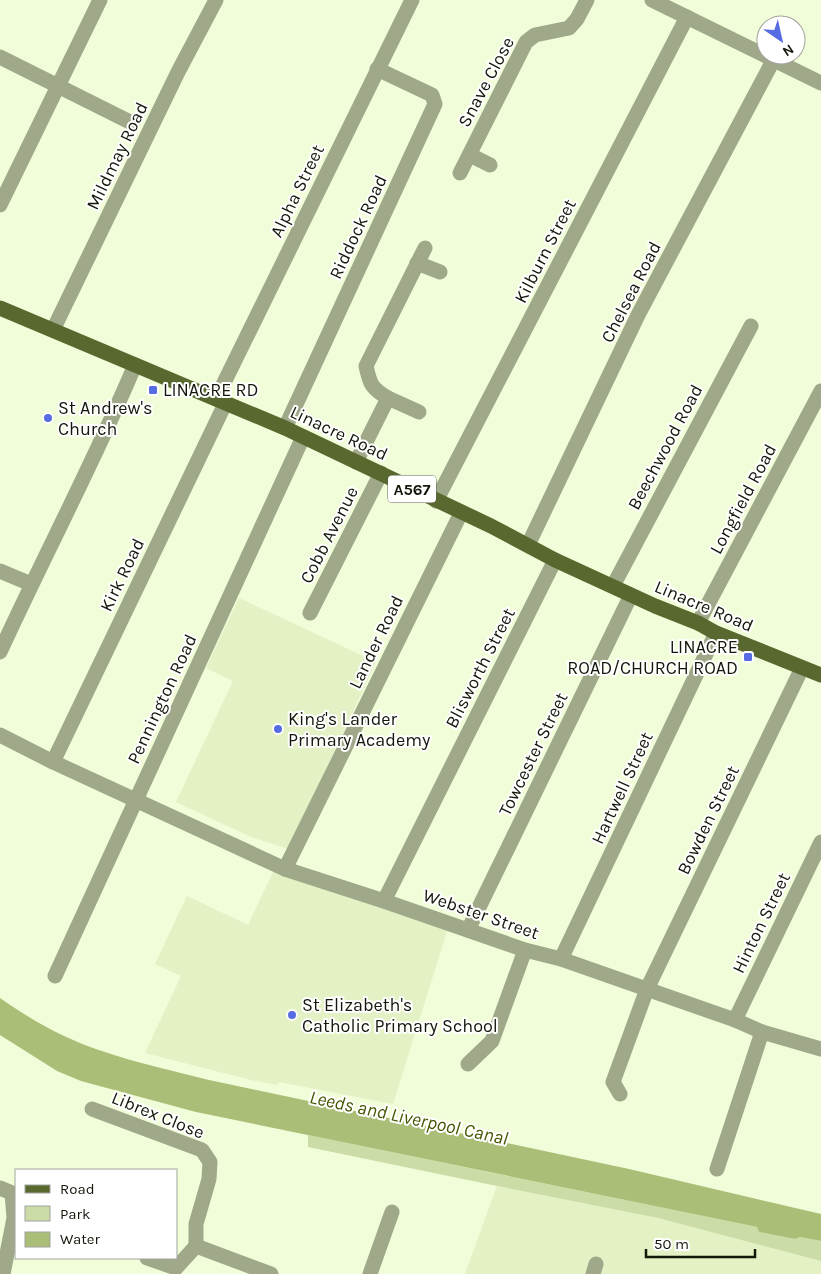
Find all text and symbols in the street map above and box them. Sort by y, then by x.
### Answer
north arrow [756,15,806,65]
street label: Snave Close [453,33,519,131]
text: N [779,41,797,60]
street label: Mildmay Road [81,99,153,213]
street label: Alpha Street [265,141,329,241]
street label: Riddock Road [324,171,392,283]
street label: Kilburn Street [509,195,581,307]
street label: Chelsea Road [596,238,666,346]
place label: LINACRE RD [163,379,258,401]
street label: Beechwood Road [623,381,707,513]
marker: LINACRE RD [147,384,159,396]
place label: St Andrew's Church [58,397,152,440]
street label: Linacre Road [287,401,391,465]
marker: St Andrew's Church [42,412,54,424]
street label: Longfield Road [705,440,781,558]
road number: A567 [388,476,436,502]
street label: Cobb Avenue [295,483,363,587]
street label: Kirk Road [95,535,149,615]
street label: Linacre Road [651,575,757,637]
street label: Lander Road [344,592,408,692]
street label: Blisworth Street [440,604,520,732]
street label: Pennington Road [122,631,202,767]
place label: LINACRE ROAD/CHURCH ROAD [567,636,738,679]
marker: LINACRE ROAD/CHURCH ROAD [742,651,754,663]
street label: Towcester Street [494,688,573,819]
place label: King's Lander Primary Academy [288,708,431,751]
marker: King's Lander Primary Academy [272,723,284,735]
street label: Hartwell Street [586,728,658,848]
street label: Bowden Street [672,762,744,878]
street label: Hinton Street [727,869,795,977]
street label: Webster Street [420,884,542,944]
place label: St Elizabeth's Catholic Primary School [302,994,498,1037]
marker: St Elizabeth's Catholic Primary School [286,1009,298,1021]
street label: Librex Close [108,1086,208,1144]
water label: Leeds and Liverpool Canal [308,1086,510,1150]
legend [15,1169,178,1259]
text: Road [60,1180,95,1198]
text: Park [60,1205,90,1223]
scale bar [646,1226,755,1258]
text: Water [60,1230,101,1248]
text: 50 m [654,1235,689,1253]

